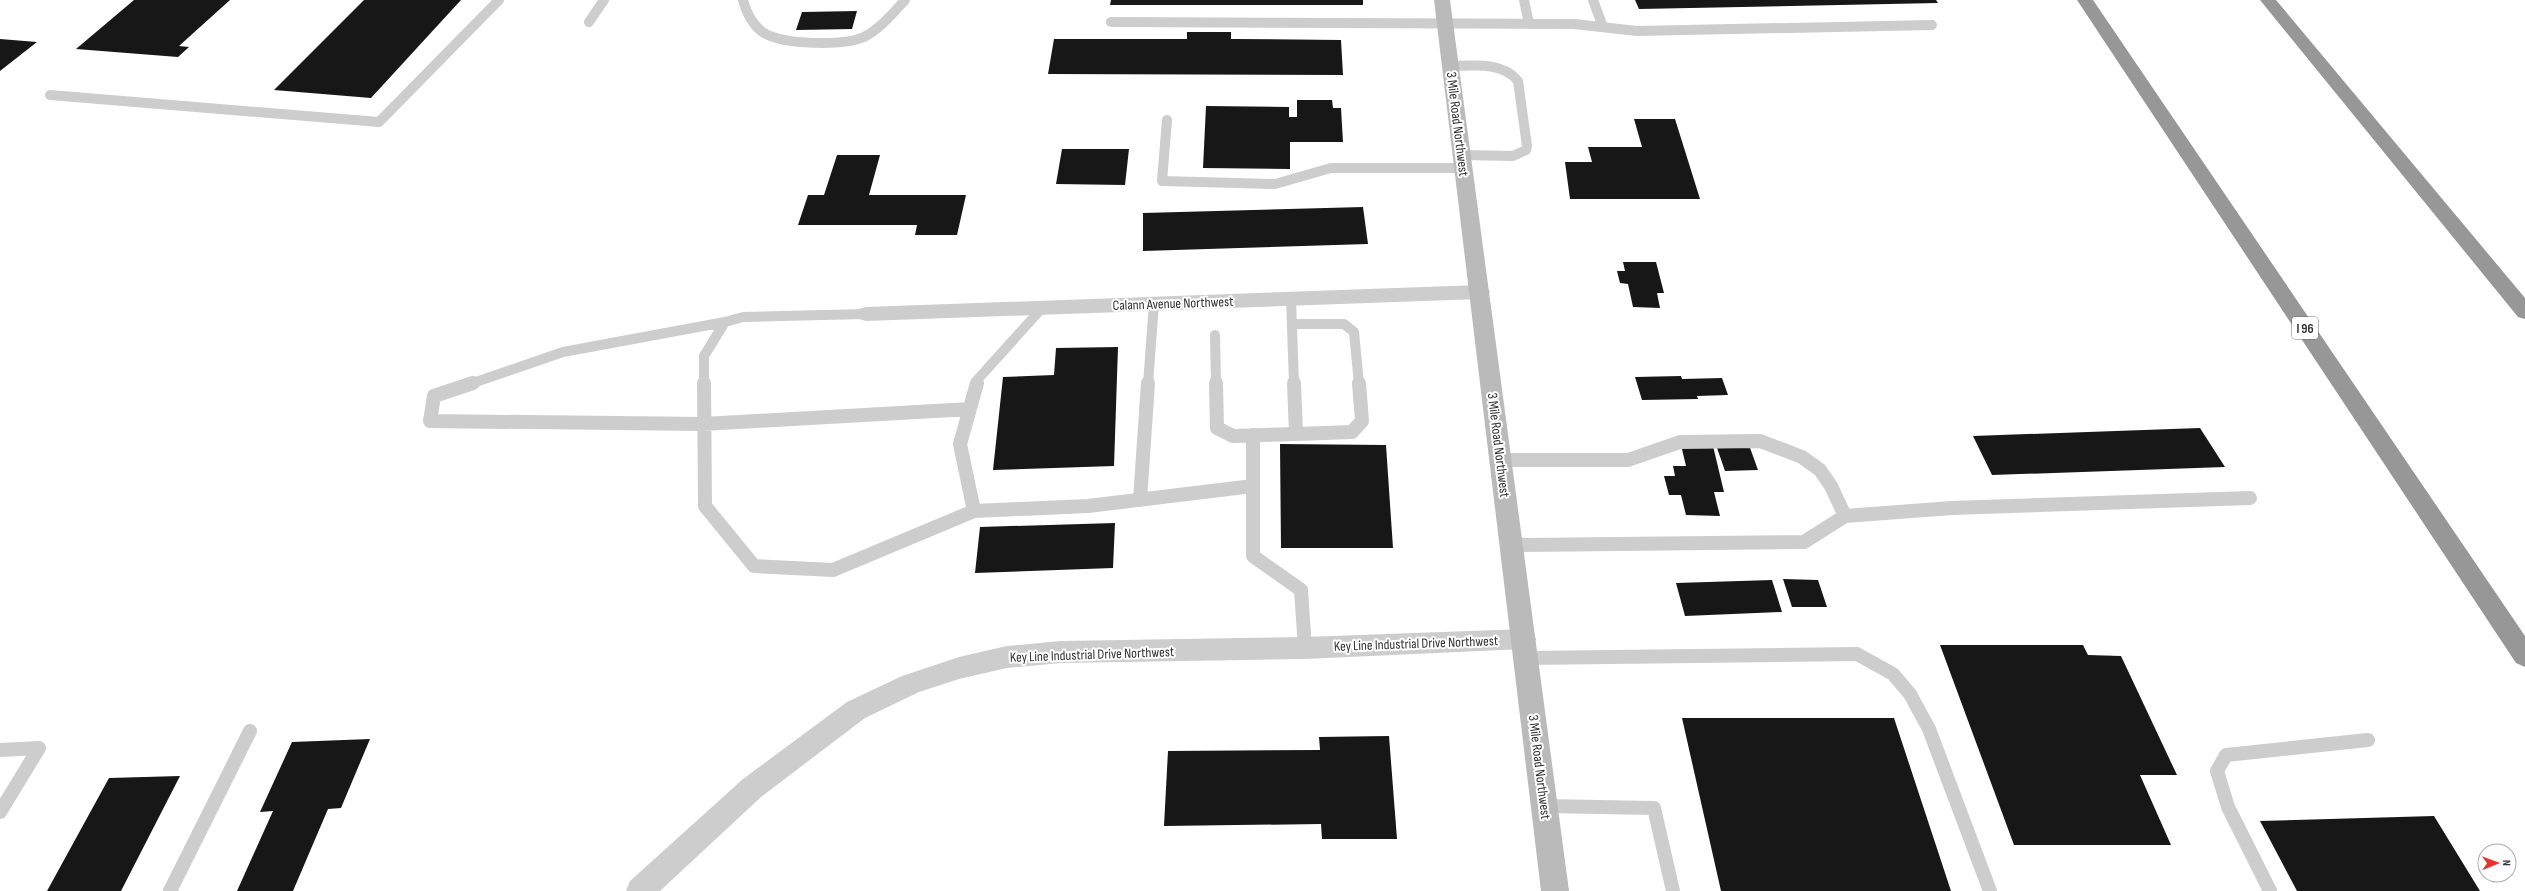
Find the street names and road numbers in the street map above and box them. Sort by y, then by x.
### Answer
street label: 3 Mile Road Northwest [1443,71,1472,177]
street label: Calann Avenue Northwest [1112,293,1234,314]
road number: I 96 [2292,317,2318,339]
street label: 3 Mile Road Northwest [1484,392,1513,498]
street label: Key Line Industrial Drive Northwest [1334,632,1498,655]
street label: Key Line Industrial Drive Northwest [1010,643,1174,666]
street label: 3 Mile Road Northwest [1525,714,1554,820]

